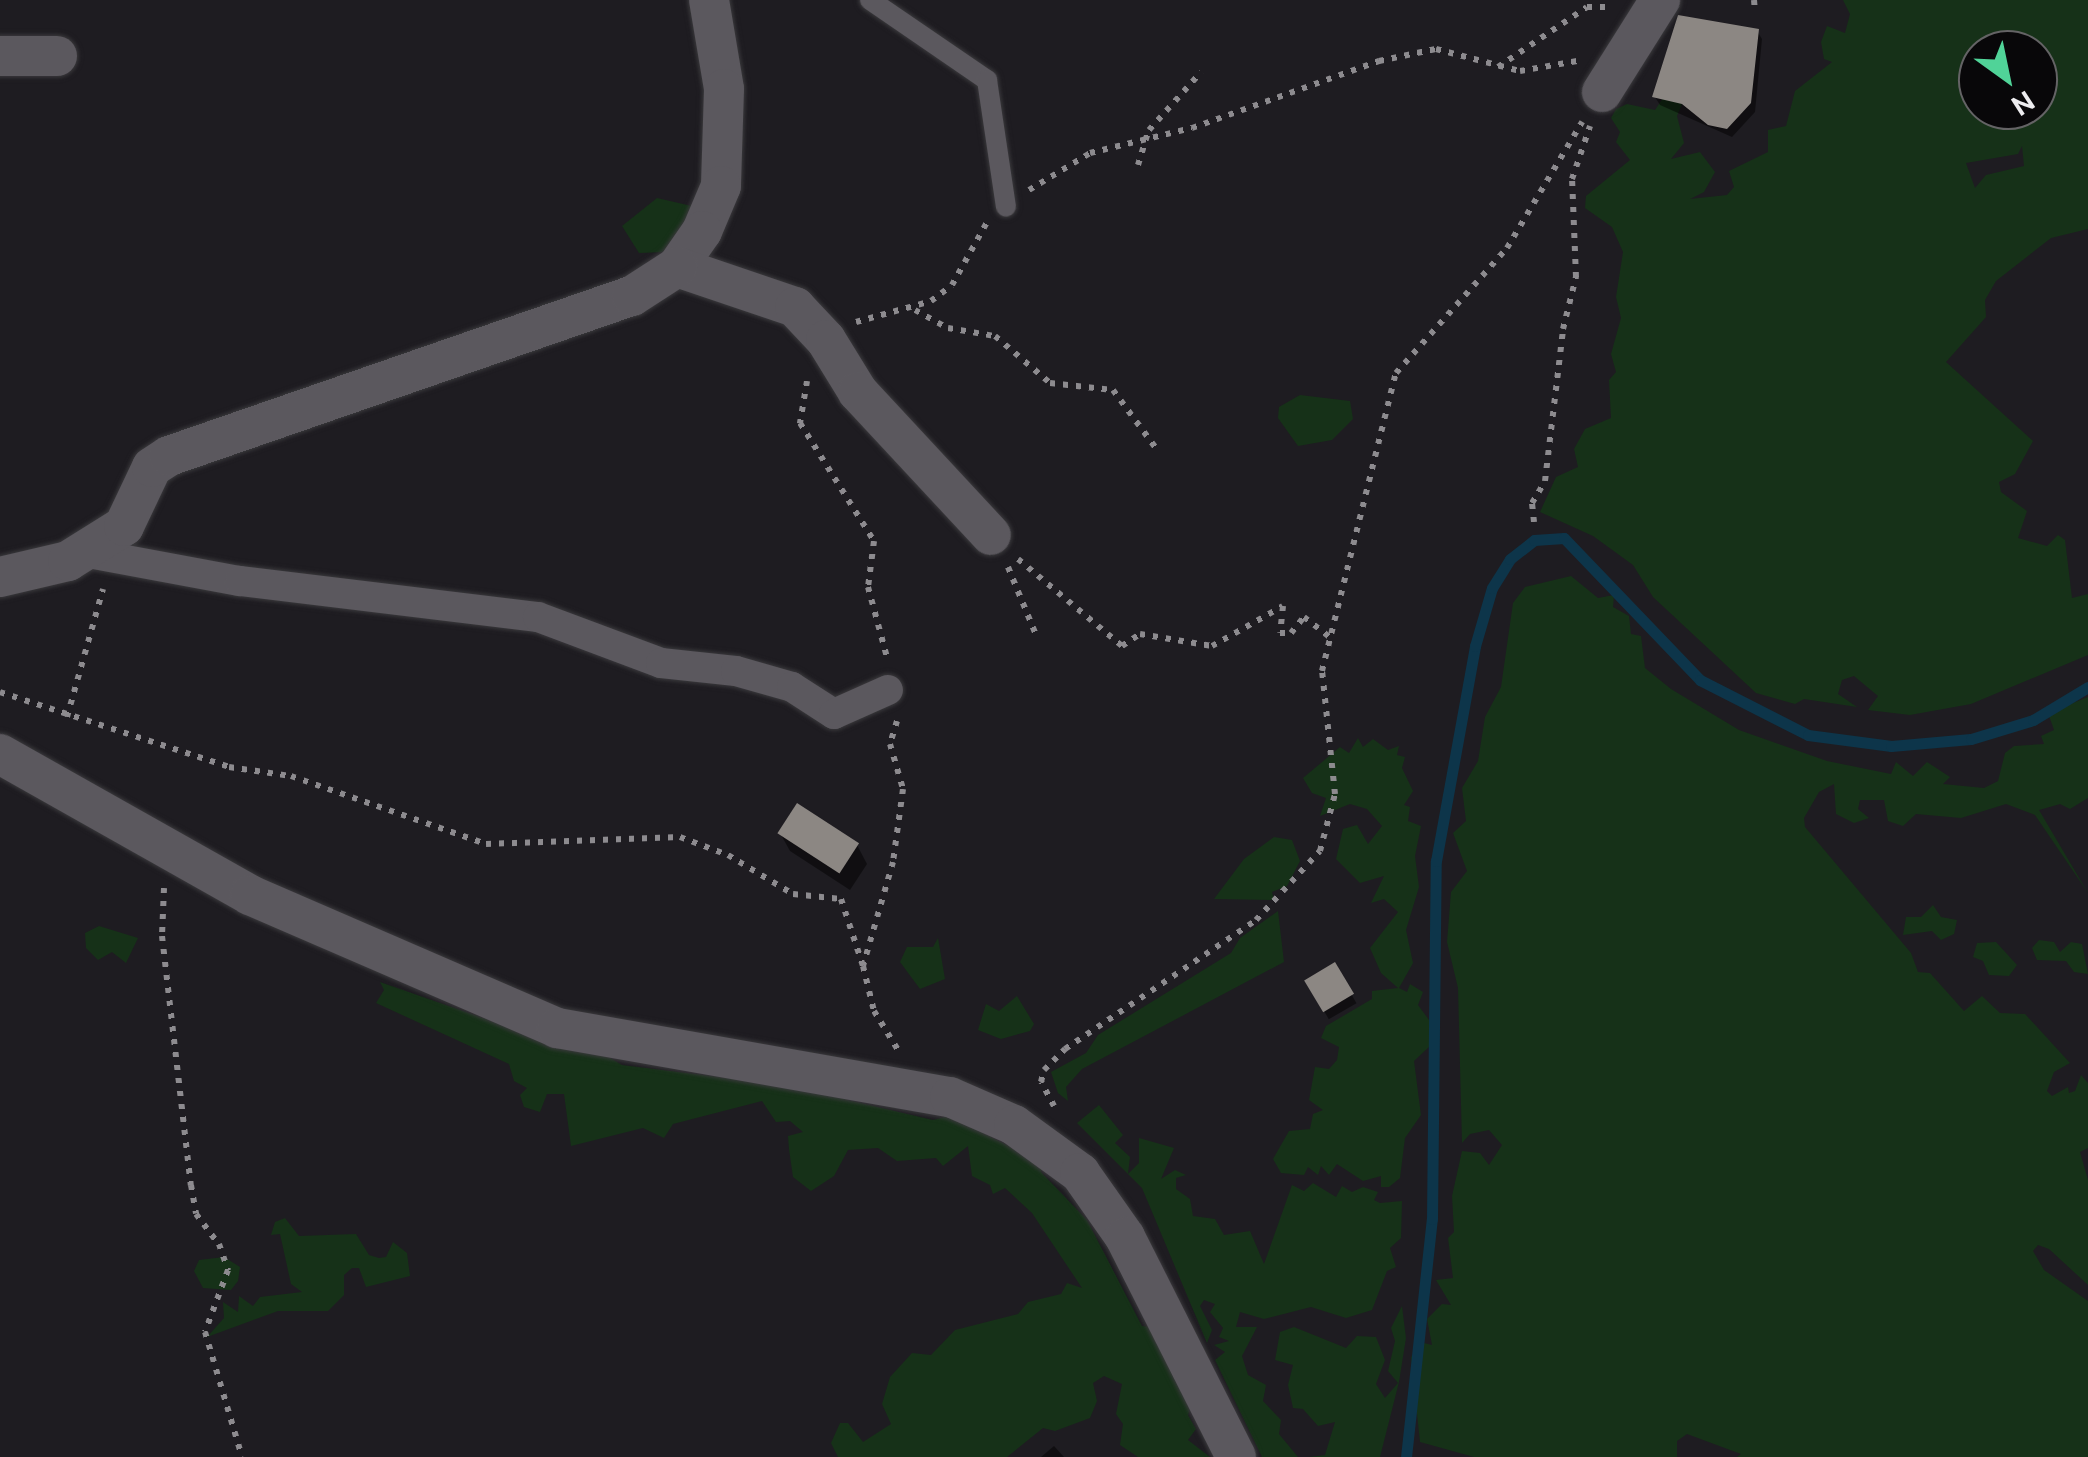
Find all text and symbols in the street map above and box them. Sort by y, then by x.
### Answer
north arrow [1958,30,2058,130]
text: N [2006,85,2041,123]

